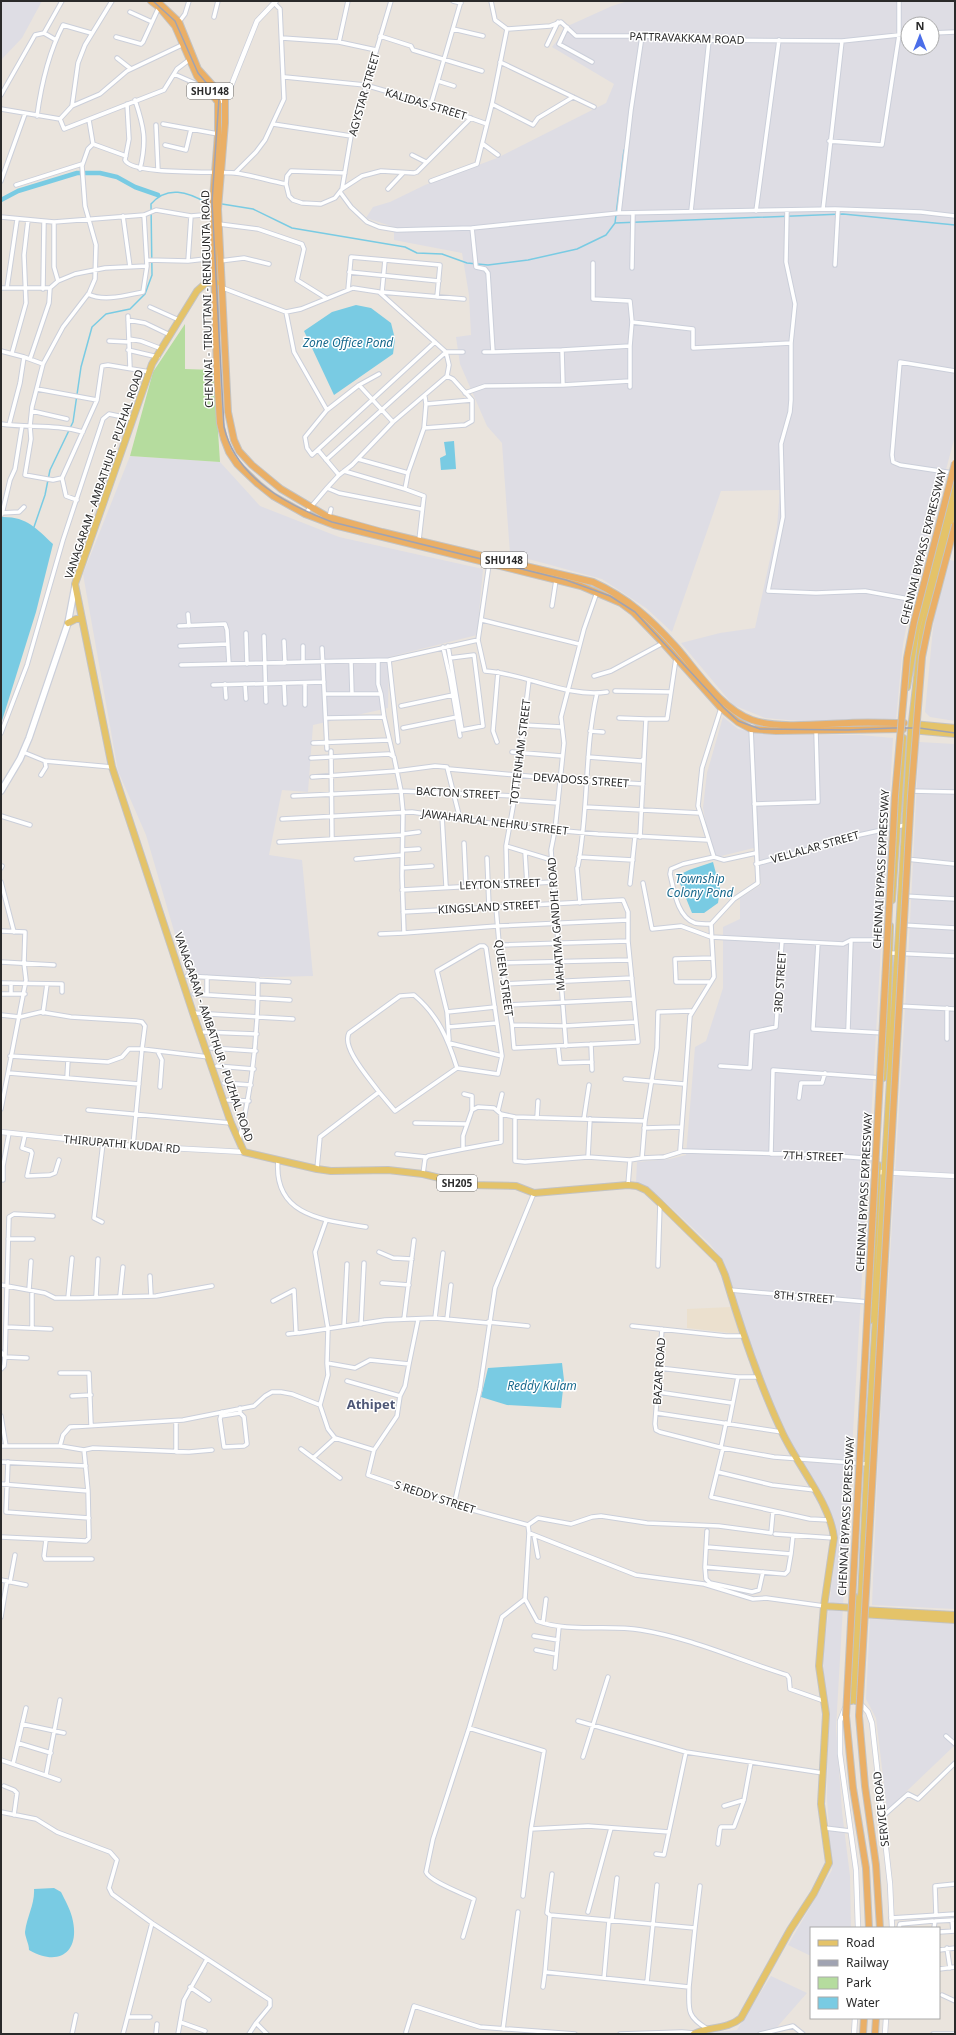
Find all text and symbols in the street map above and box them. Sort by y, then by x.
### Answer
north arrow [900,16,940,56]
text: N [916,18,924,33]
street label: PATTRAVAKKAM ROAD [629,28,745,47]
street label: AGYSTAR STREET [344,50,383,138]
road number: SHU148 [187,83,233,99]
street label: KALIDAS STREET [384,84,469,123]
street label: CHENNAI - TIRUTTANI - RENIGUNTA ROAD [197,190,216,408]
water label: Zone Office Pond [302,334,394,351]
street label: VANAGARAM - AMBATHUR - PUZHAL ROAD [61,367,146,580]
street label: CHENNAI BYPASS EXPRESSWAY [896,467,949,626]
road number: SHU148 [481,552,527,568]
street label: TOTTENHAM STREET [506,698,533,806]
street label: DEVADOSS STREET [533,769,630,790]
street label: BACTON STREET [416,783,500,802]
street label: CHENNAI BYPASS EXPRESSWAY [869,788,892,949]
street label: JAWAHARLAL NEHRU STREET [420,805,569,838]
street label: VELLALAR STREET [769,827,861,866]
street label: MAHATMA GANDHI ROAD [543,857,568,991]
water label: Township Colony Pond [667,870,734,901]
street label: LEYTON STREET [459,875,541,892]
street label: KINGSLAND STREET [437,896,540,917]
street label: VANAGARAM - AMBATHUR - PUZHAL ROAD [172,930,257,1143]
street label: QUEEN STREET [492,939,517,1017]
street label: 3RD STREET [770,951,789,1013]
street label: CHENNAI BYPASS EXPRESSWAY [852,1111,875,1272]
street label: THIRUPATHI KUDAI RD [63,1131,181,1156]
street label: 7TH STREET [782,1147,844,1164]
road number: SH205 [437,1175,477,1191]
street label: 8TH STREET [773,1286,835,1307]
street label: BAZAR ROAD [649,1337,668,1405]
water label: Reddy Kulam [507,1377,577,1394]
district label: Athipet [347,1395,396,1413]
street label: CHENNAI BYPASS EXPRESSWAY [834,1435,857,1596]
street label: S REDDY STREET [393,1476,478,1517]
street label: SERVICE ROAD [869,1771,892,1847]
legend [810,1927,940,2019]
text: Road [846,1934,875,1951]
text: Railway [846,1954,890,1971]
text: Park [846,1974,872,1991]
text: Water [846,1994,880,2011]

